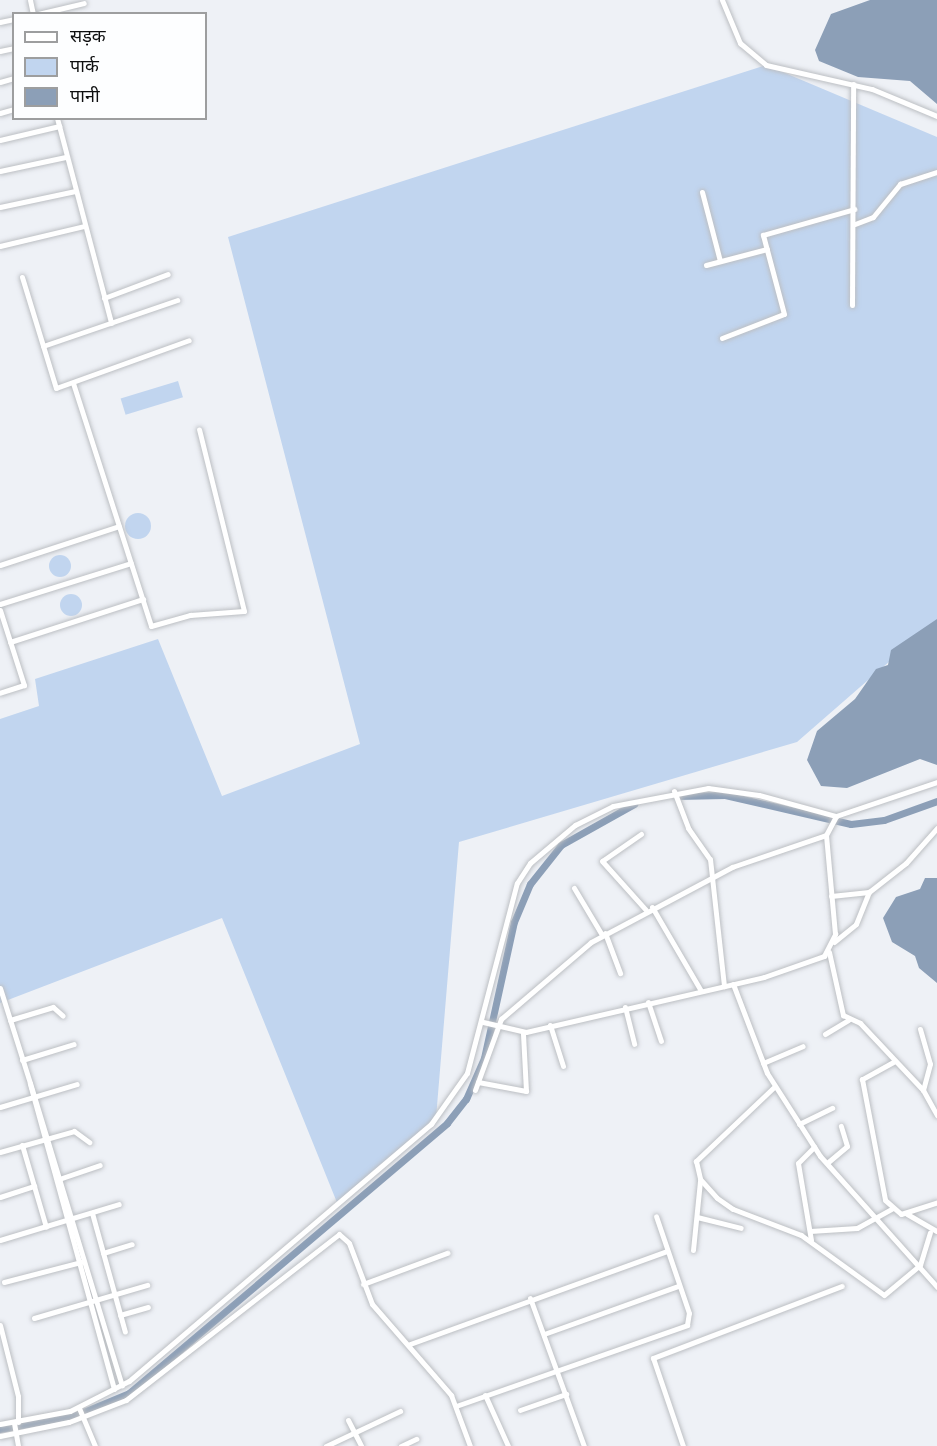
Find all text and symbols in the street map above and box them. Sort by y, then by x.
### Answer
legend [12,12,207,120]
text: सड़क [70,26,106,46]
text: पार्क [70,56,99,76]
text: पानी [70,86,100,106]

